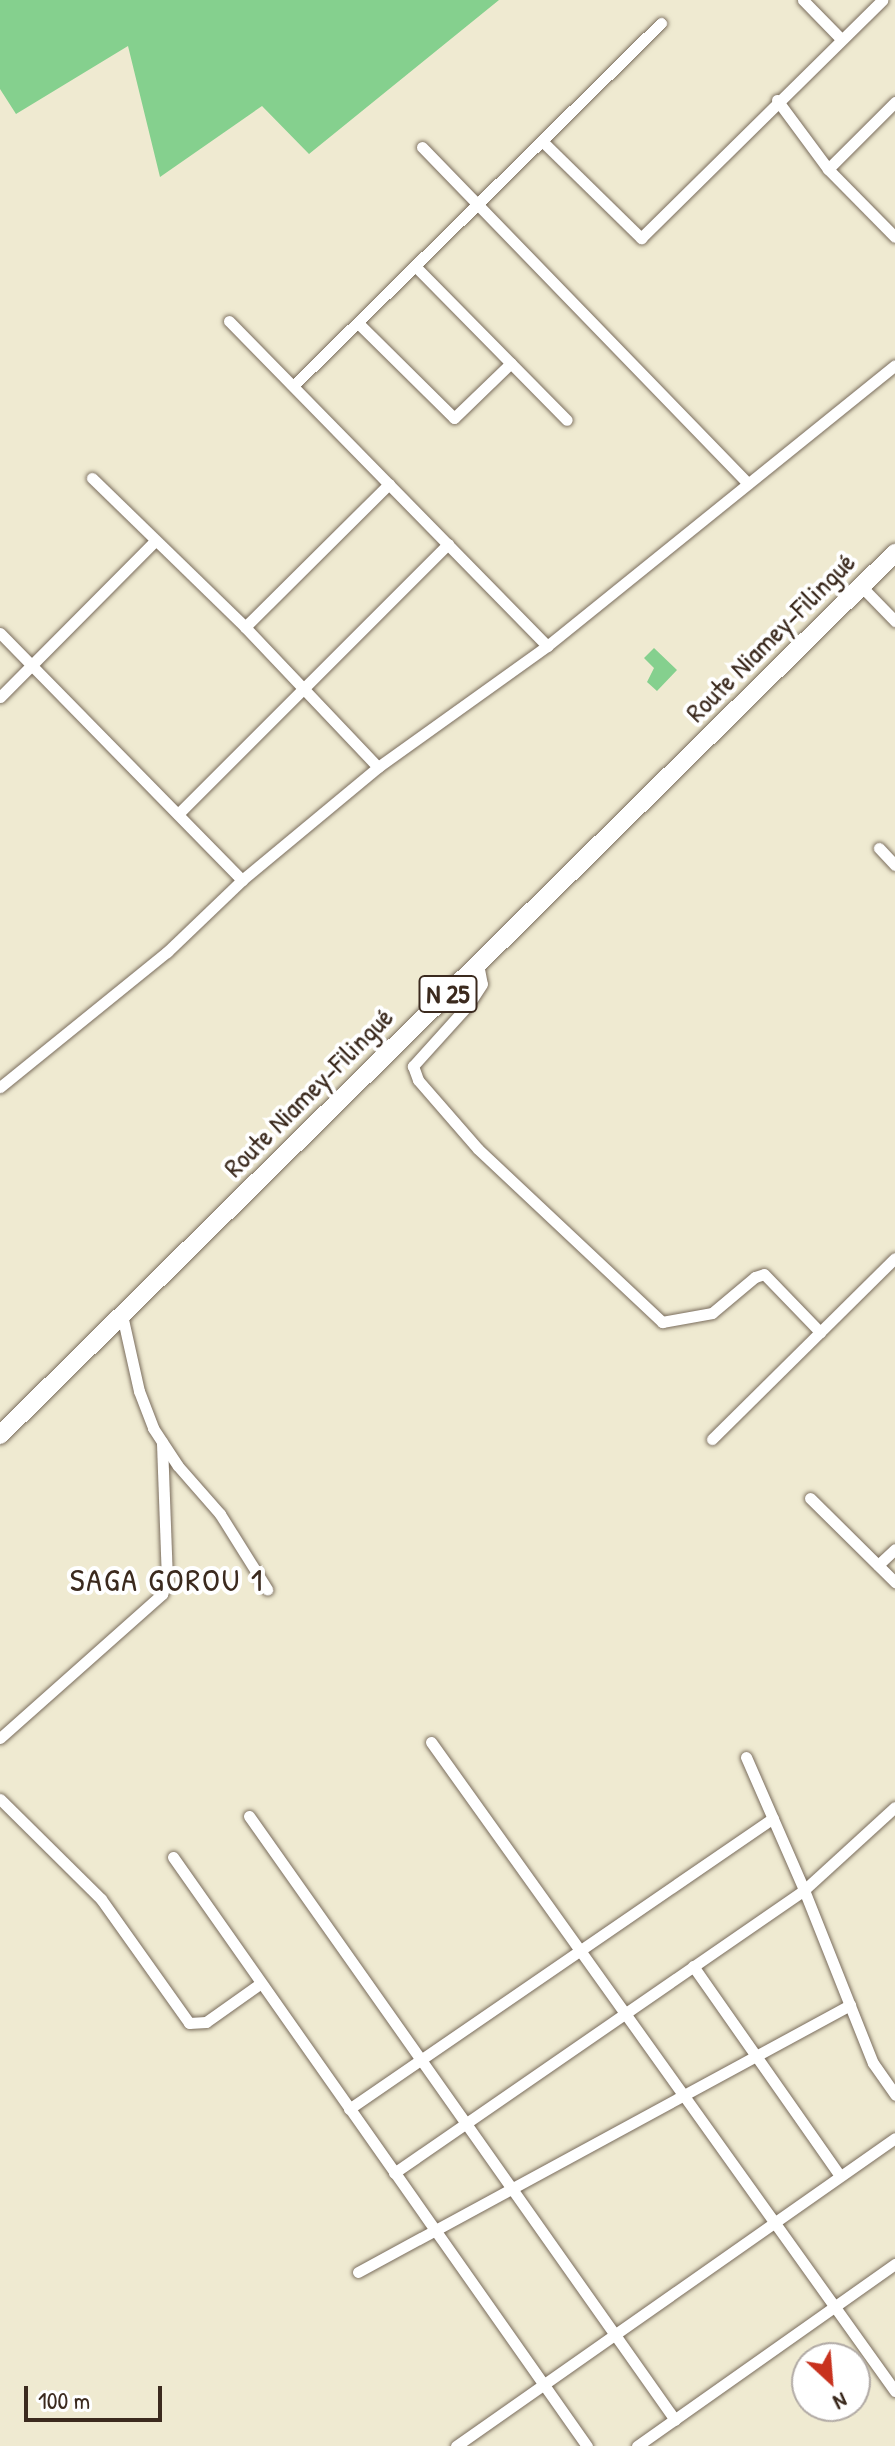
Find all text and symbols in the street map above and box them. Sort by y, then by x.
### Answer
street label: Route Niamey-Filingué [678,545,862,729]
road number: N 25 [418,972,478,1016]
street label: Route Niamey-Filingué [216,1000,400,1184]
district label: SAGA GOROU 1 [70,1561,264,1599]
north arrow [791,2342,871,2422]
scale bar [28,2370,166,2420]
text: 100 m [38,2384,90,2416]
text: N [829,2386,852,2418]

